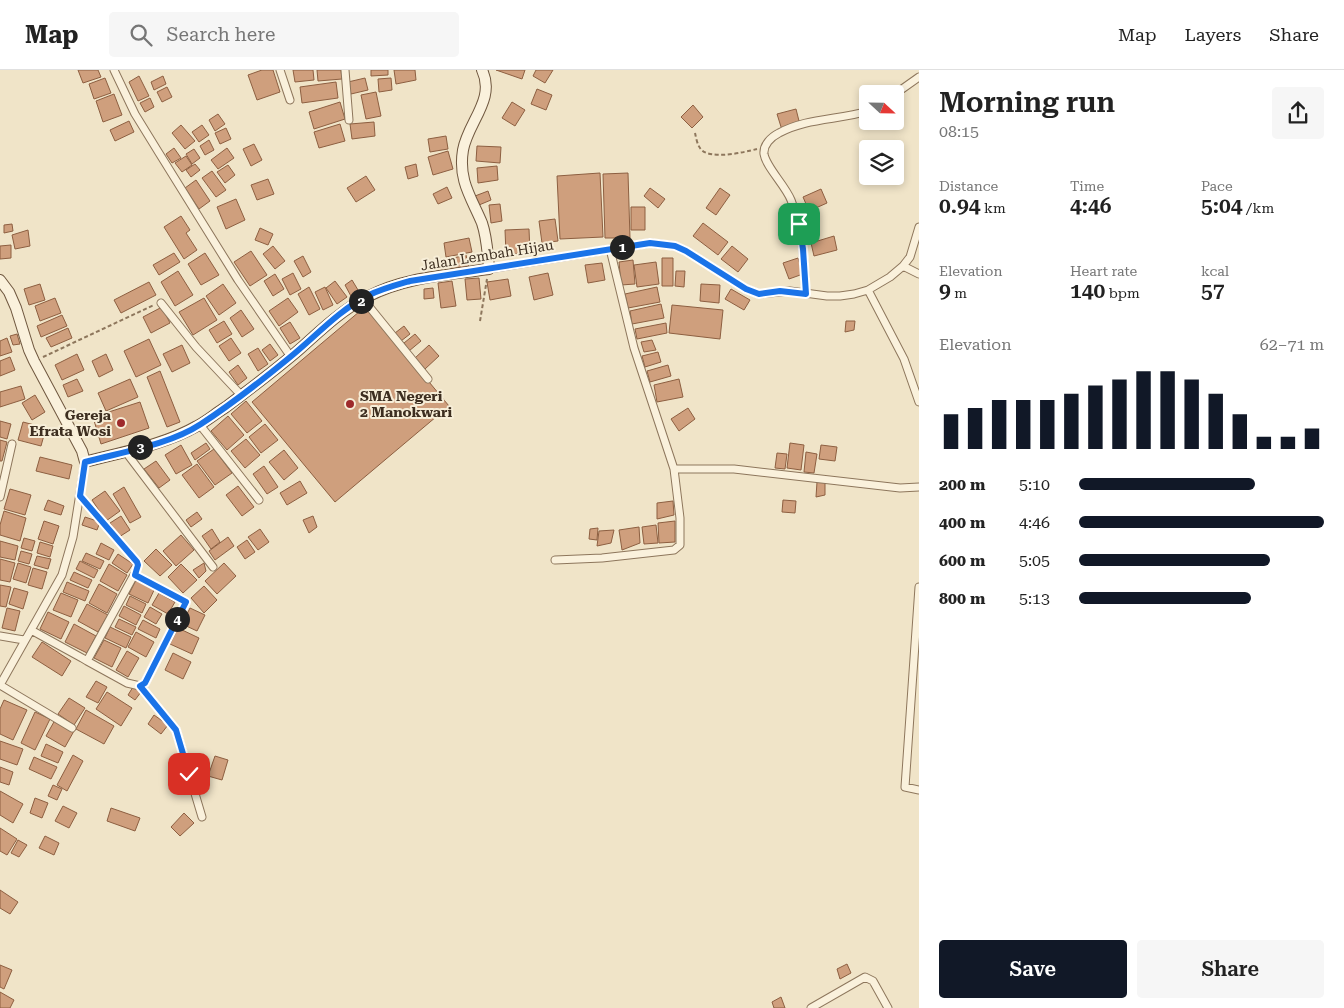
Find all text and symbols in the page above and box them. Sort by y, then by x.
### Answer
search box [109,12,459,57]
text: Map [25,21,79,49]
icon: search [127,21,155,49]
text: Search here [167,23,275,46]
text: Map [1118,24,1157,45]
text: Layers [1185,24,1241,45]
text: Share [1269,24,1319,45]
north arrow [859,85,904,130]
map controls [859,85,904,185]
text: Morning run [939,86,1115,119]
button: share [1272,87,1324,139]
text: 08:15 [939,122,979,141]
button: layers [859,140,904,185]
text: Distance [939,178,998,194]
text: Time [1070,178,1104,194]
text: Pace [1201,178,1233,194]
text: 0.94 [939,194,980,218]
text: 4:46 [1070,194,1111,218]
text: 5:04 [1201,194,1242,218]
text: km [980,200,1006,216]
text: /km [1242,200,1274,216]
pin [778,203,820,245]
icon: arrive [785,210,813,238]
pin: 1 [610,234,634,260]
street label: Jalan Lembah Hijau [419,237,555,273]
text: 1 [619,239,626,255]
text: Elevation [939,263,1002,279]
text: Heart rate [1070,263,1137,279]
text: kcal [1201,263,1229,279]
text: 9 [939,279,951,303]
text: 140 [1070,279,1105,303]
text: 57 [1201,279,1225,303]
text: m [951,285,967,301]
text: bpm [1105,285,1140,301]
pin: 2 [348,288,374,314]
text: 2 [358,293,365,309]
text: Elevation [939,335,1012,354]
text: 62–71 m [1260,335,1324,354]
place label: SMA Negeri 2 Manokwari [360,388,452,420]
marker: SMA Negeri 2 Manokwari [344,398,356,410]
place label: Gereja Efrata Wosi [30,407,112,439]
marker: Gereja Efrata Wosi [115,417,127,429]
pin: 3 [128,434,152,460]
text: 3 [137,439,144,455]
text: 200 m [939,475,985,494]
text: 5:10 [1019,475,1050,494]
text: 400 m [939,513,985,532]
text: 4:46 [1019,513,1050,532]
text: 600 m [939,551,985,570]
text: 5:05 [1019,551,1050,570]
text: 800 m [939,589,985,608]
text: 5:13 [1019,589,1050,608]
pin: 4 [164,606,190,632]
text: 4 [174,611,181,627]
pin [168,753,210,795]
icon: check [175,760,203,788]
button: Save [939,940,1127,998]
button: Share [1137,940,1324,998]

